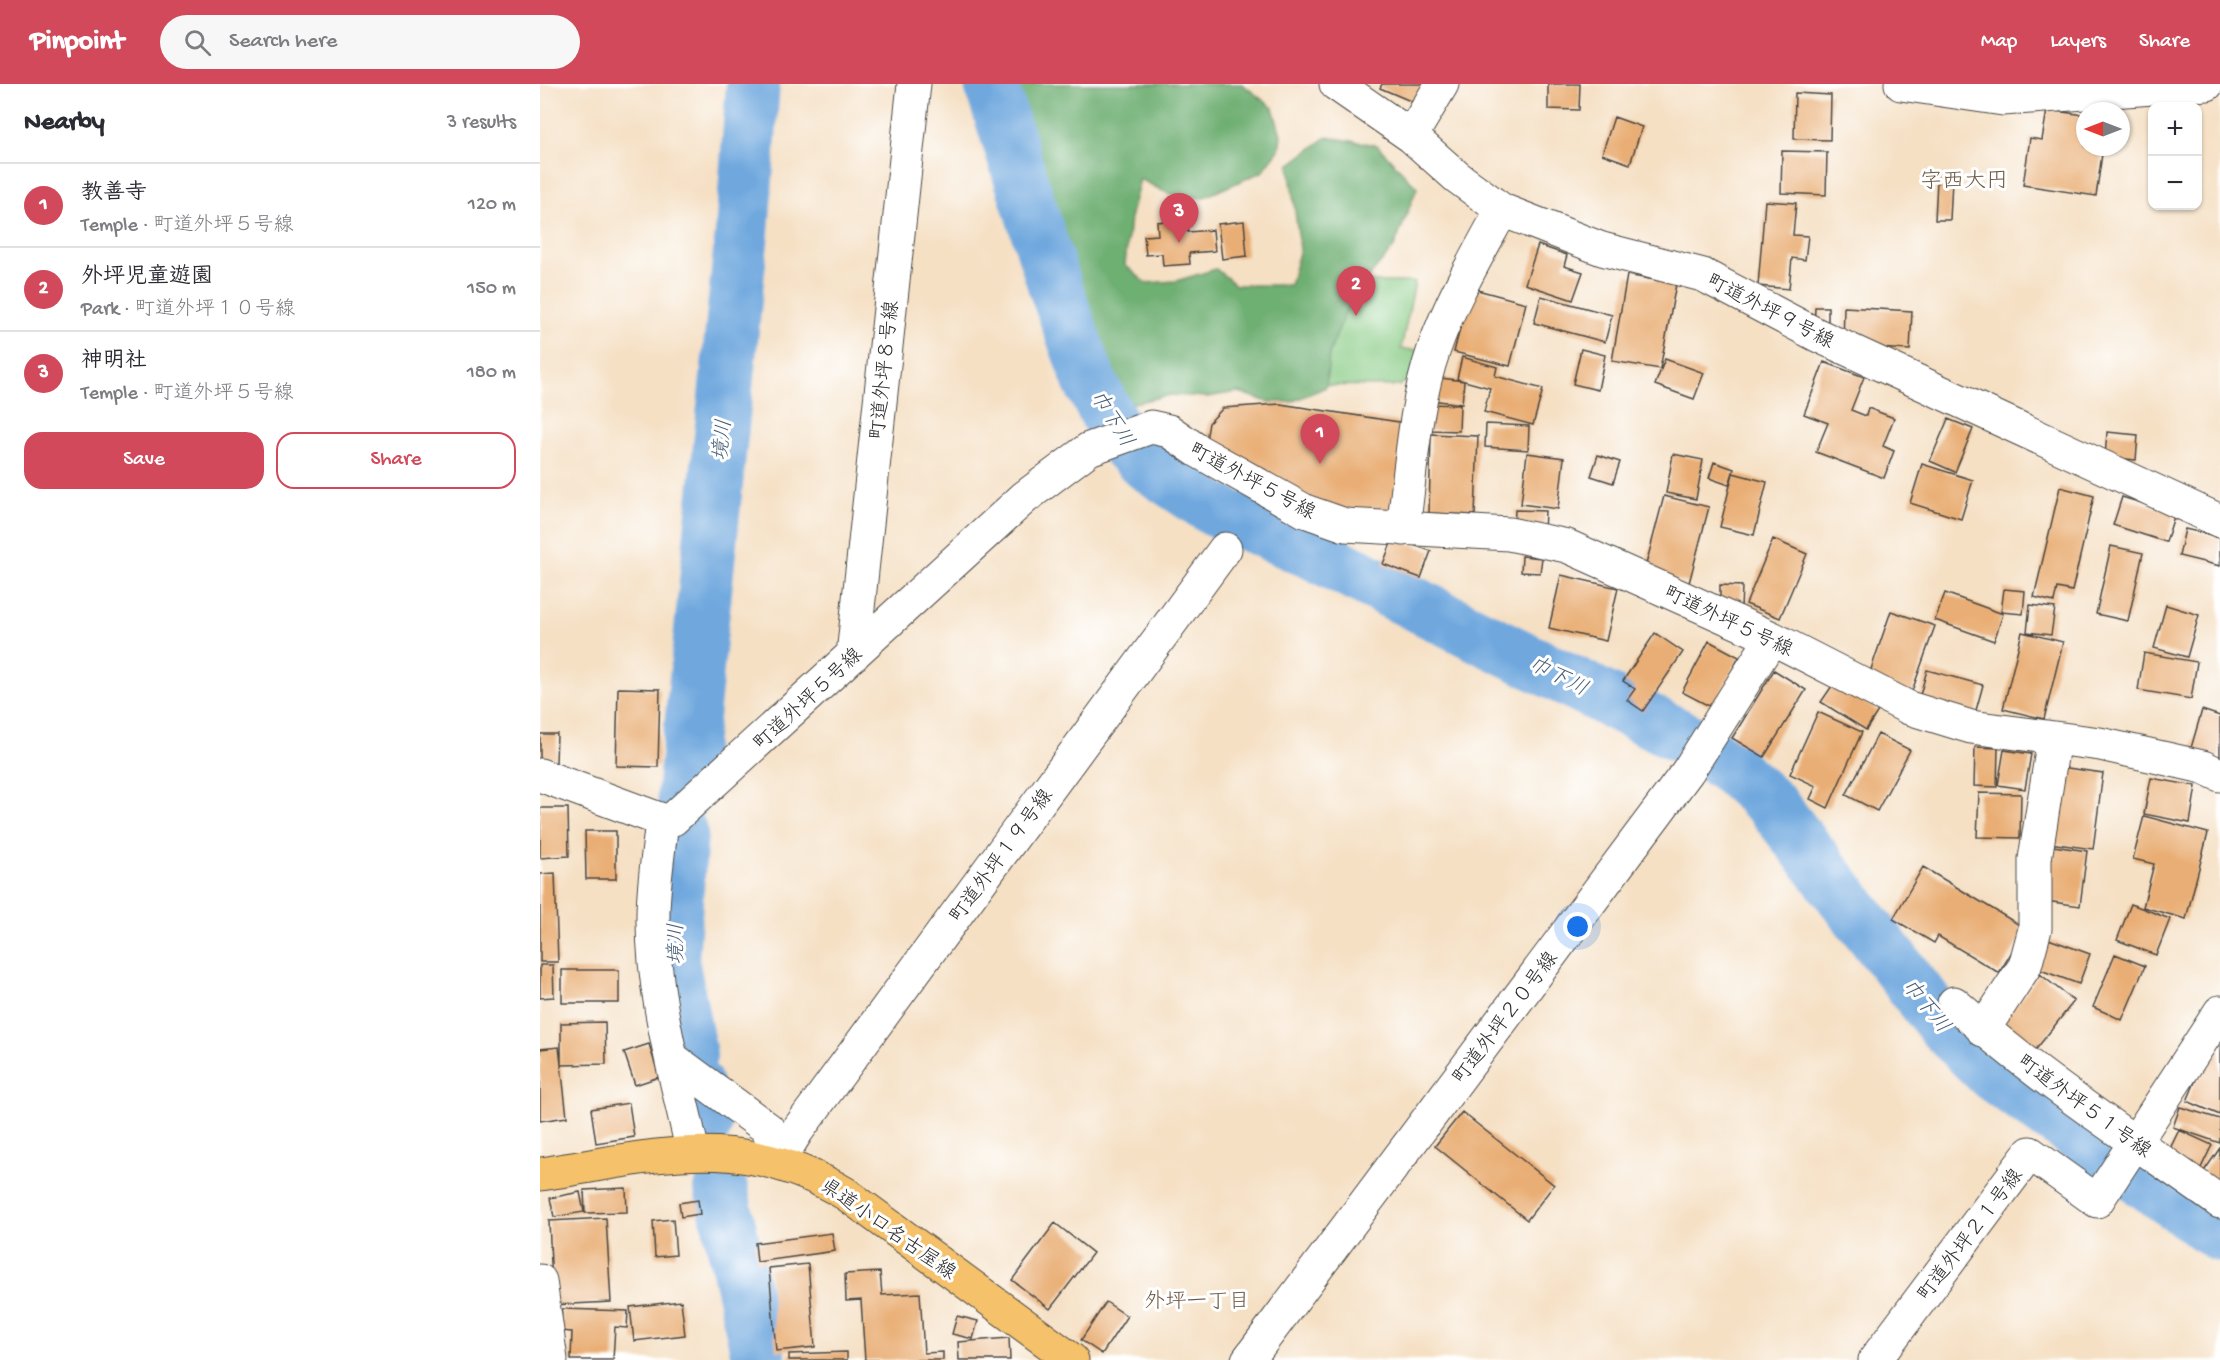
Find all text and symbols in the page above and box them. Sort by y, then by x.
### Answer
search box [160,15,580,69]
text: Pinpoint [30,26,124,59]
icon: search [181,26,214,59]
text: Search here [229,29,337,55]
text: Map [1981,30,2017,55]
text: Layers [2050,30,2106,55]
text: Share [2139,30,2190,55]
north arrow [2076,102,2130,156]
map controls [2148,102,2202,210]
button: + [2148,102,2202,156]
text: Nearby [24,108,105,139]
text: 3 results [447,112,516,135]
button: − [2148,156,2202,210]
district label: 字西大円 [1920,169,2008,196]
text: 教善寺 [81,181,147,207]
text: 1 [39,194,48,217]
text: 120 m [468,194,516,217]
pin: 3 [1160,194,1198,243]
text: Temple · 町道外坪５号線 [81,215,294,238]
text: 外坪児童遊園 [81,265,213,291]
pin: 2 [1336,266,1376,316]
street label: 町道外坪９号線 [1702,269,1838,355]
text: 2 [39,278,48,301]
text: 150 m [467,278,516,301]
text: Park · 町道外坪１０号線 [81,299,295,322]
street label: 町道外坪８号線 [866,299,905,441]
text: 神明社 [81,349,147,375]
text: 3 [38,362,49,385]
text: 180 m [467,362,516,385]
text: Temple · 町道外坪５号線 [81,383,294,406]
water label: 巾下川 [1083,385,1139,453]
pin: 1 [1300,414,1340,464]
water label: 境川 [709,418,739,463]
button: Save [24,432,264,489]
button: Share [276,432,516,489]
street label: 町道外坪５号線 [1184,438,1320,526]
street label: 町道外坪５号線 [1659,581,1797,663]
street label: 町道外坪５号線 [749,643,868,757]
water label: 巾下川 [1524,651,1592,704]
street label: 町道外坪１９号線 [945,784,1059,929]
your location [1563,912,1592,941]
water label: 境川 [665,923,691,965]
street label: 町道外坪２０号線 [1448,947,1564,1090]
water label: 巾下川 [1895,974,1955,1040]
street label: 町道外坪５１号線 [2011,1050,2156,1164]
street label: 町道外坪２１号線 [1913,1164,2029,1307]
street label: 県道小口名古屋線 [815,1175,960,1286]
district label: 外坪一丁目 [1145,1289,1250,1316]

